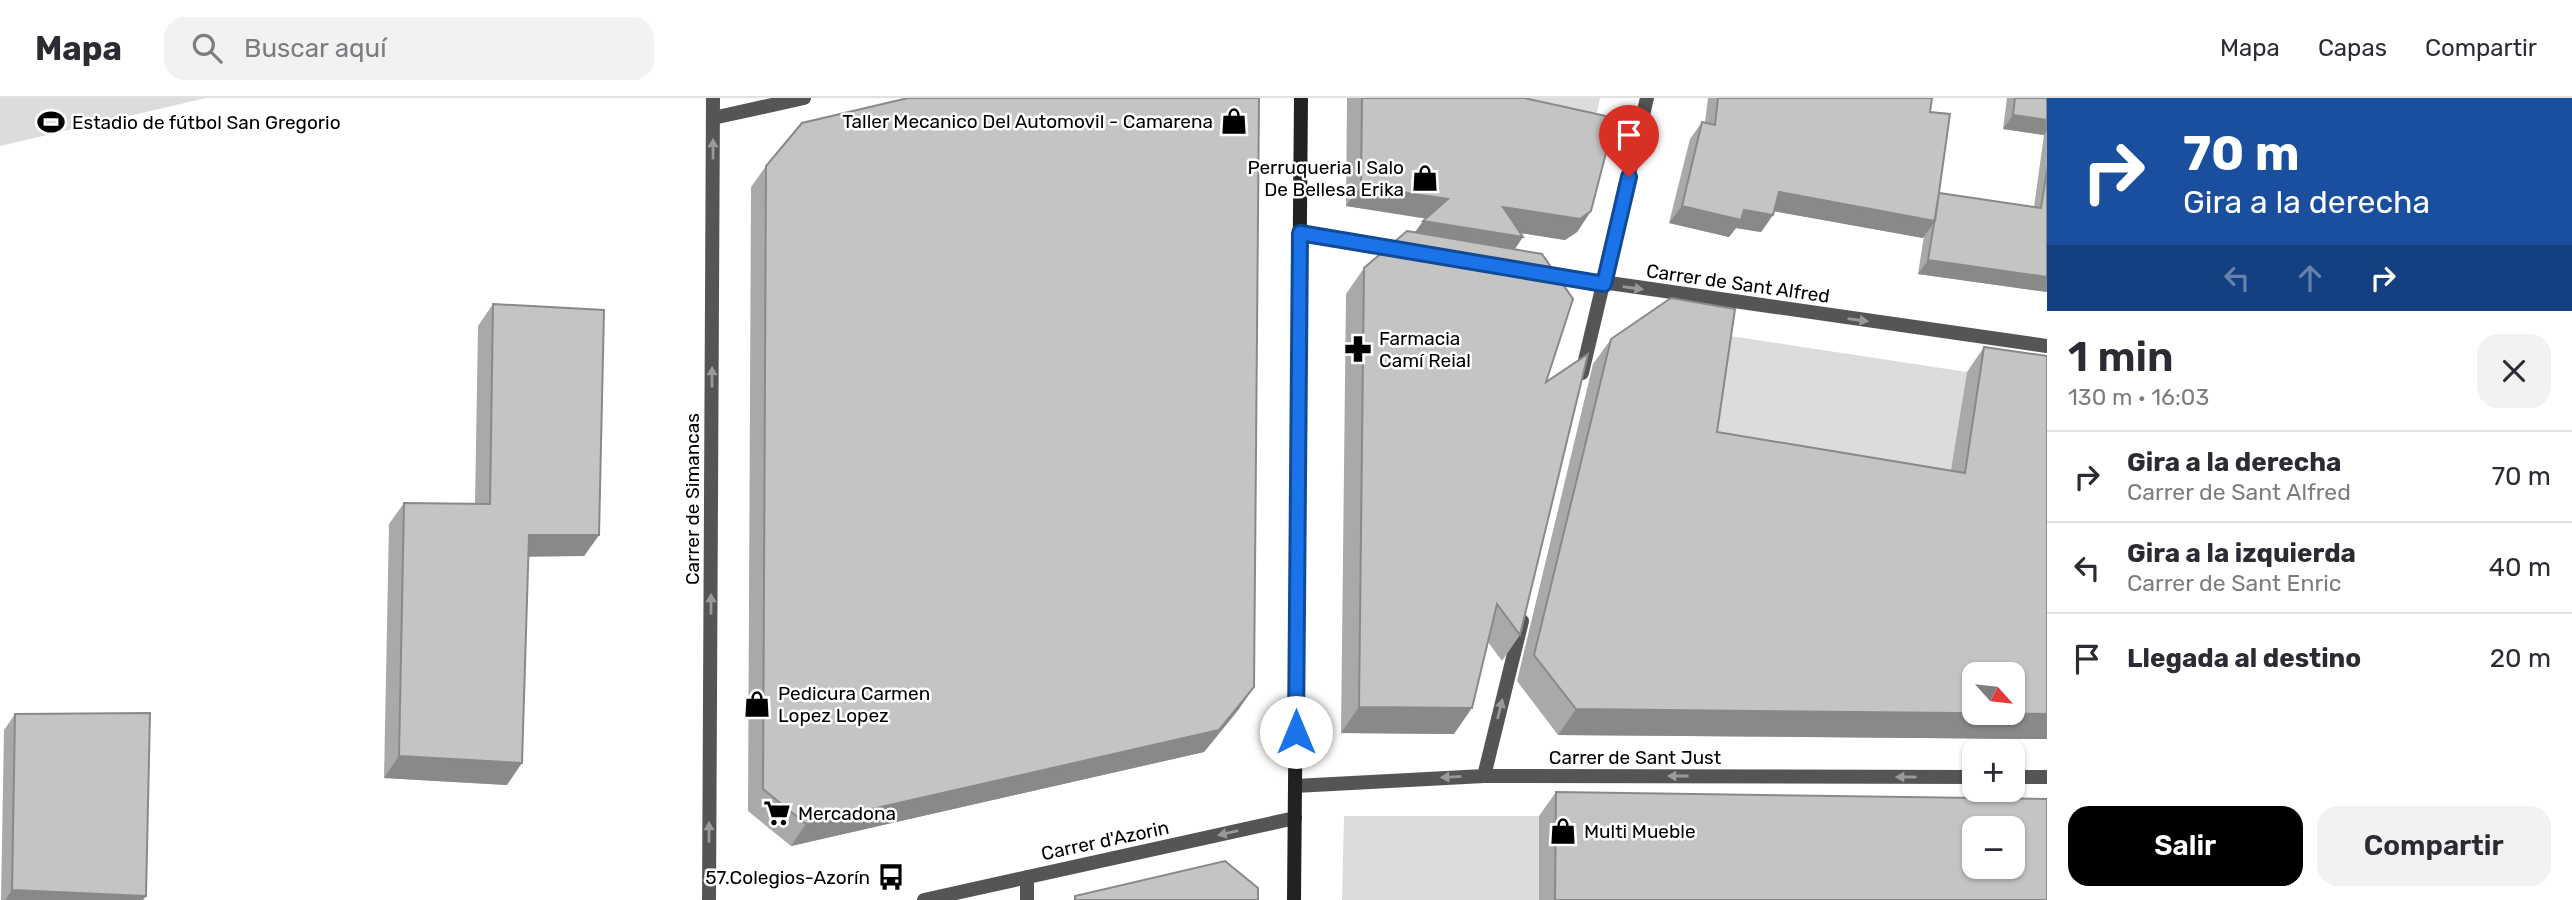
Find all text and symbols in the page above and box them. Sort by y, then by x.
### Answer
search box [164,17,654,80]
text: Mapa [35,29,122,68]
icon: search [188,29,226,67]
text: Buscar aquí [244,33,387,64]
text: Mapa [2220,34,2280,62]
text: Capas [2318,34,2387,62]
text: Compartir [2425,34,2537,62]
pin [1599,105,1659,177]
shop icon: Taller Mecanico Del Automovil - Camarena [1219,106,1249,136]
sports icon: Estadio de fútbol San Gregorio [36,107,66,137]
place label: Taller Mecanico Del Automovil - Camarena [842,110,1213,133]
place label: Estadio de fútbol San Gregorio [72,111,341,134]
icon: arrive [1610,116,1648,154]
text: 70 m [2183,124,2300,182]
icon: right [2068,126,2159,217]
one-way arrow [707,138,719,160]
place label: Perruqueria I Salo De Bellesa Erika [1247,156,1404,201]
shop icon: Perruqueria I Salo De Bellesa Erika [1410,163,1440,193]
text: Gira a la derecha [2183,183,2430,221]
street label: Carrer de Sant Alfred [1645,259,1831,308]
icon: left [2218,259,2256,297]
icon: ahead [2291,259,2329,297]
icon: right [2364,259,2402,297]
one-way arrow [1622,282,1644,293]
one-way arrow [1848,314,1870,325]
place label: Farmacia Camí Reial [1379,327,1471,372]
text: 1 min [2068,332,2174,382]
pharmacy icon: Farmacia Camí Reial [1343,334,1373,364]
button: close [2477,334,2551,408]
one-way arrow [706,366,718,388]
text: 130 m · 16:03 [2068,383,2209,411]
street label: Carrer de Simancas [681,413,704,585]
text: Gira a la derecha [2127,447,2341,478]
icon: right [2068,458,2106,496]
text: 70 m [2492,461,2551,492]
text: Carrer de Sant Alfred [2127,478,2351,506]
text: Gira a la izquierda [2127,538,2356,569]
icon: left [2068,549,2106,587]
text: 40 m [2489,552,2551,583]
text: Carrer de Sant Enric [2127,569,2341,597]
one-way arrow [705,593,717,615]
icon: arrive [2068,640,2106,678]
text: Llegada al destino [2127,643,2361,674]
text: 20 m [2490,643,2551,674]
north arrow [1962,662,2025,724]
map controls [1962,662,2025,879]
place label: Pedicura Carmen Lopez Lopez [778,682,930,727]
shop icon: Pedicura Carmen Lopez Lopez [742,689,772,719]
position arrow [1259,695,1333,769]
one-way arrow [1495,698,1506,720]
button: + [1962,739,2025,802]
street label: Carrer de Sant Just [1549,746,1722,769]
one-way arrow [1667,770,1689,782]
one-way arrow [1895,771,1917,783]
one-way arrow [1440,772,1462,783]
supermarket icon: Mercadona [762,798,792,828]
place label: Mercadona [798,802,896,825]
button: Salir [2068,806,2303,886]
button: Compartir [2317,806,2551,886]
street label: Carrer d'Azorin [1039,816,1171,865]
shop icon: Multi Mueble [1548,816,1578,846]
button: − [1962,816,2025,879]
place label: Multi Mueble [1584,820,1696,843]
one-way arrow [704,821,715,843]
one-way arrow [1217,827,1239,838]
bus stop icon: 57.Colegios-Azorín [876,862,906,892]
place label: 57.Colegios-Azorín [705,866,870,889]

